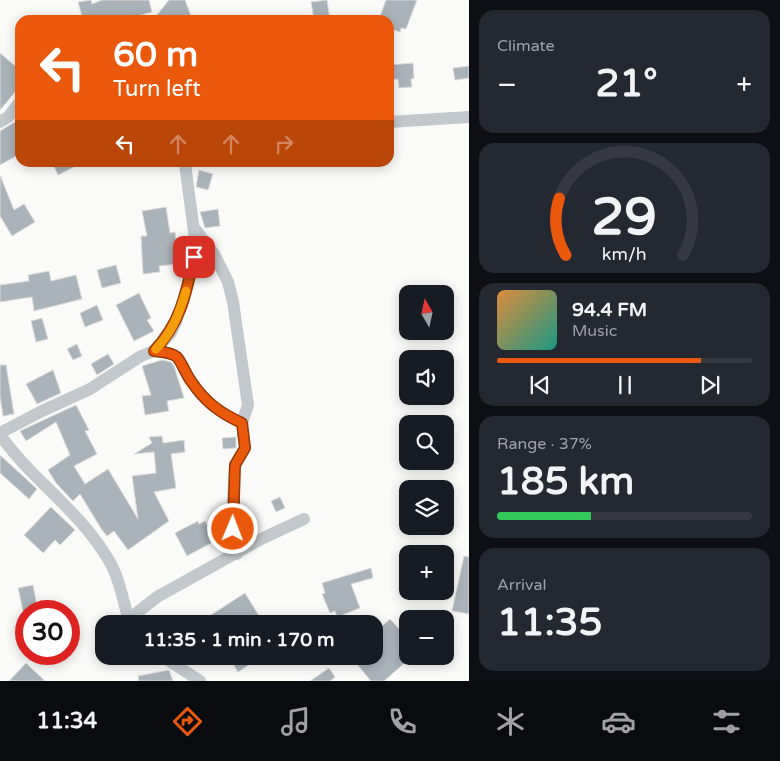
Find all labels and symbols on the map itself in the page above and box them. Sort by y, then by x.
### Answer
pin [173,236,215,278]
north arrow [399,285,454,340]
position arrow [206,502,258,554]
speed limit sign: 30 [15,600,80,665]

